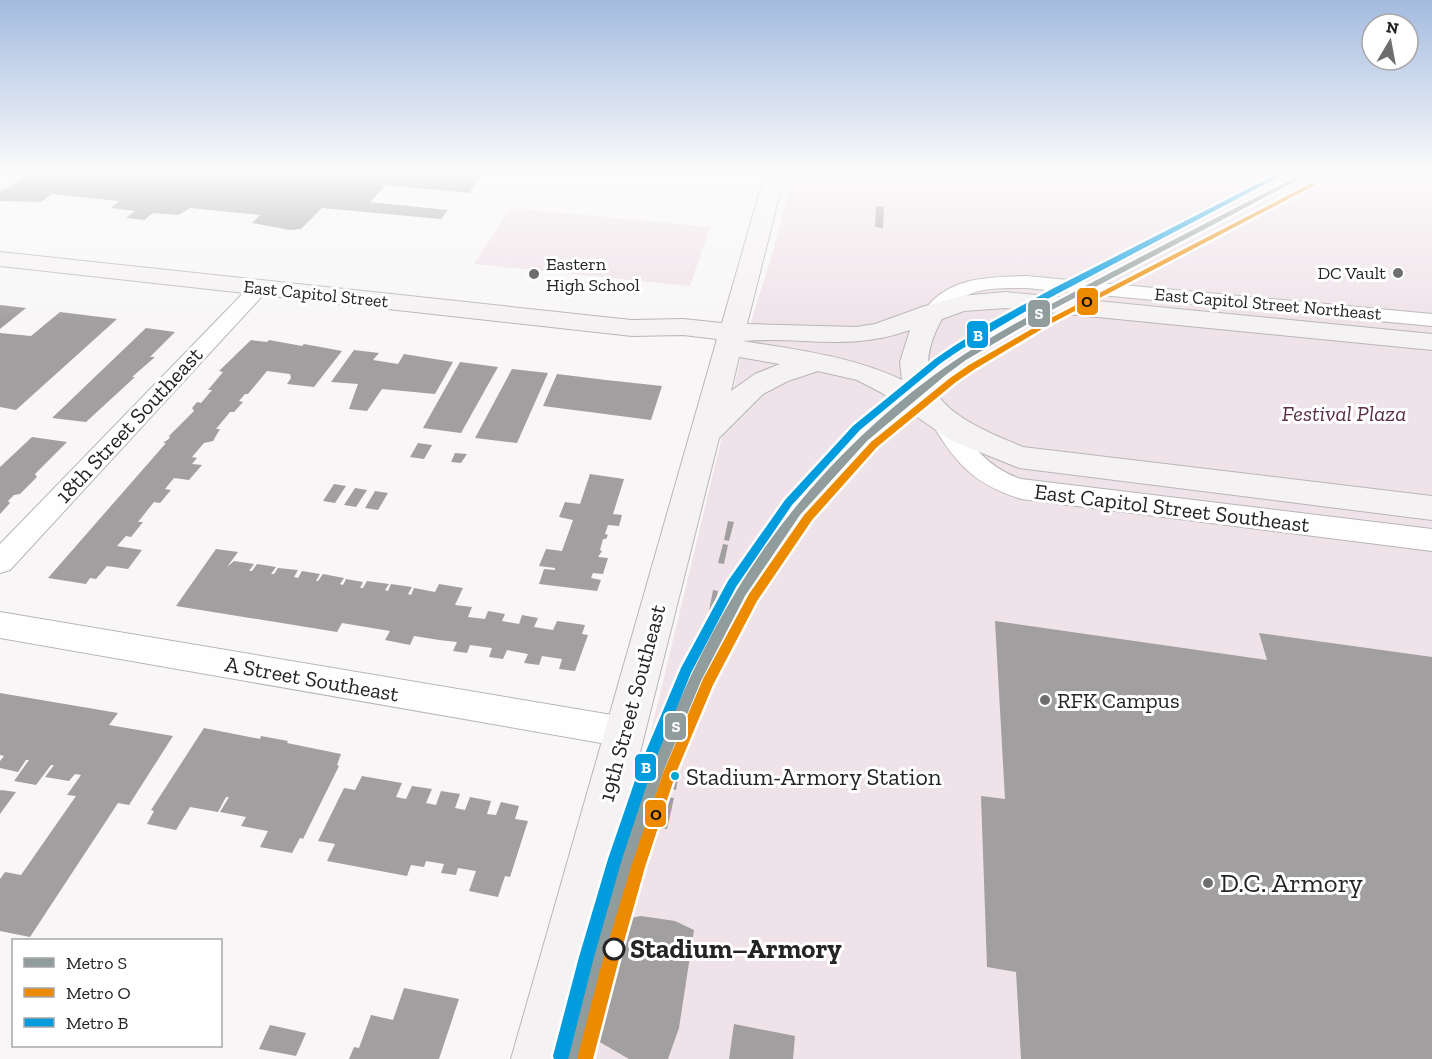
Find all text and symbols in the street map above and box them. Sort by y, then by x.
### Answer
north arrow [1360,12,1420,72]
text: N [1385,17,1400,38]
place label: Eastern High School [546,253,640,296]
place label: DC Vault [1317,262,1386,284]
marker: DC Vault [1391,266,1405,280]
marker: Eastern High School [527,267,541,281]
street label: East Capitol Street [243,275,390,313]
street label: East Capitol Street Northeast [1154,283,1383,325]
line badge: O [1076,287,1099,316]
text: O [1081,292,1093,311]
line badge: S [1027,299,1051,328]
text: S [1035,304,1044,323]
line badge: B [966,320,989,349]
text: B [973,326,983,345]
street label: 18th Street Southeast [50,341,209,508]
park label: Festival Plaza [1282,400,1406,427]
street label: East Capitol Street Southeast [1033,478,1312,538]
street label: 19th Street Southeast [593,601,672,805]
street label: A Street Southeast [223,650,402,708]
place label: RFK Campus [1057,687,1180,714]
marker: RFK Campus [1038,693,1052,707]
line badge: S [664,712,687,741]
text: S [672,717,681,736]
line badge: B [634,753,657,782]
text: B [641,758,651,777]
place label: Stadium-Armory Station [686,762,942,791]
marker: Stadium-Armory Station [669,770,681,782]
line badge: O [644,799,667,828]
text: O [650,805,662,824]
place label: D.C. Armory [1220,867,1363,899]
marker: D.C. Armory [1201,876,1215,890]
place label: Stadium–Armory [630,933,842,965]
marker: Stadium–Armory [603,938,625,960]
legend [12,939,222,1047]
text: Metro S [66,952,127,974]
text: Metro O [66,982,131,1004]
text: Metro B [66,1012,128,1034]

